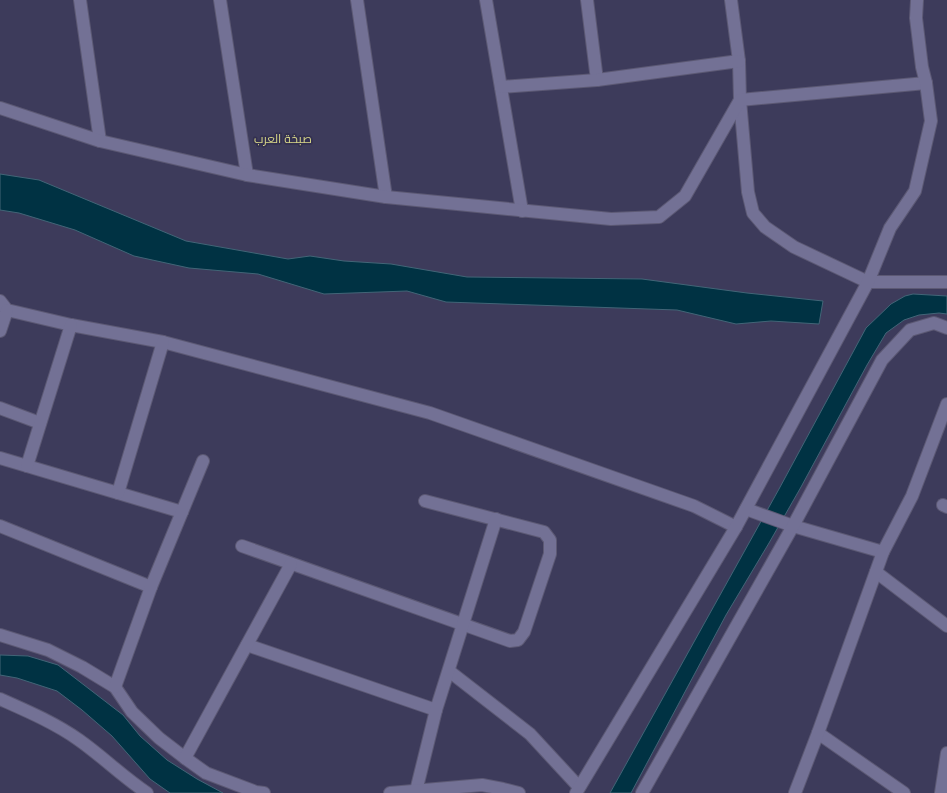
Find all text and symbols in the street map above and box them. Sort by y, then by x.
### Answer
district label: صبخة العرب [254,132,312,146]

